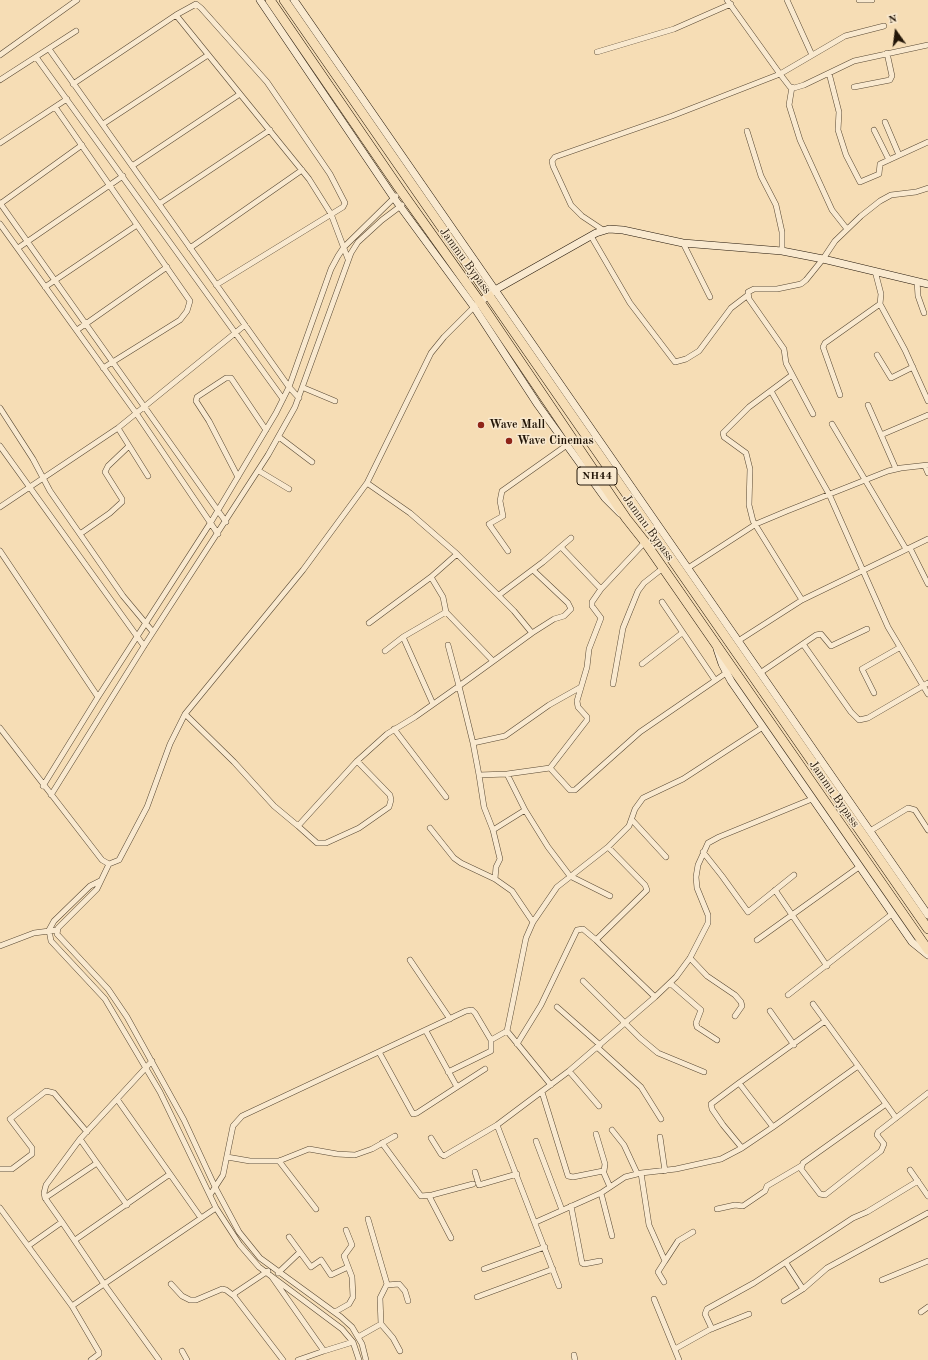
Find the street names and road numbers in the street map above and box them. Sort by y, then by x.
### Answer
street label: Jammu Bypass [436,225,494,297]
road number: NH44 [577,467,617,485]
street label: Jammu Bypass [619,492,677,564]
street label: Jammu Bypass [806,758,862,830]

